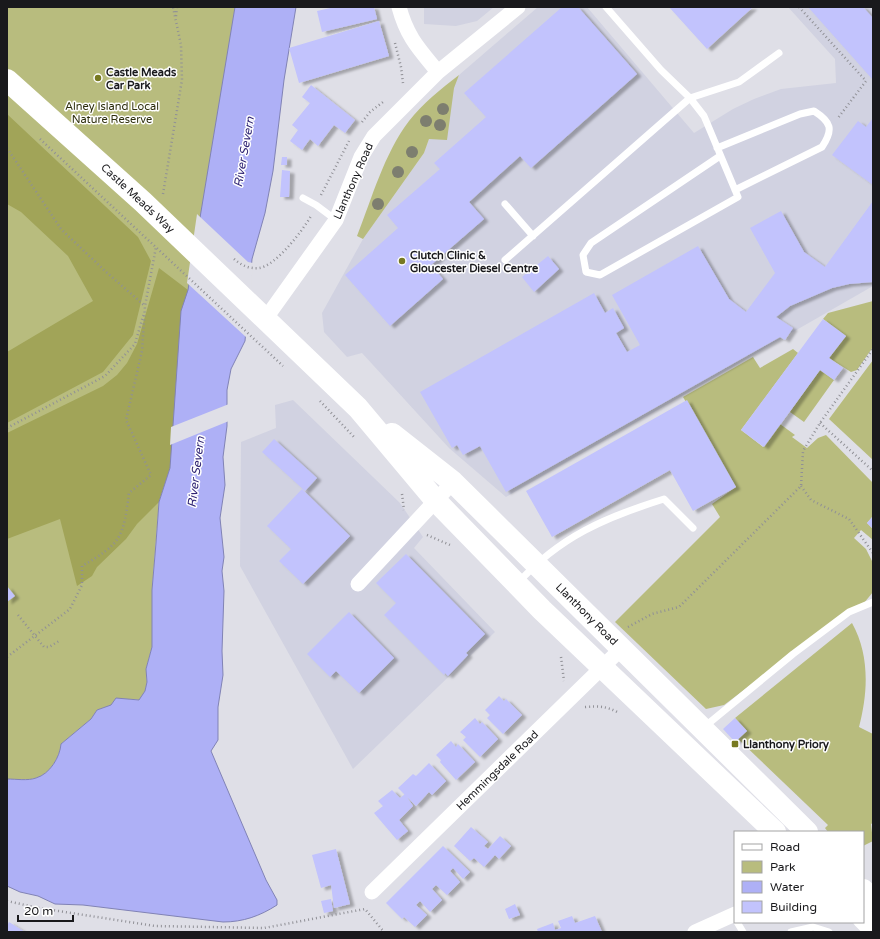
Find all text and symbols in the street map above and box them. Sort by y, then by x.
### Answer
place label: Castle Meads Car Park [106,66,177,92]
marker: Castle Meads Car Park [93,73,103,83]
park label: Alney Island Local Nature Reserve [65,100,159,126]
water label: River Severn [231,115,257,188]
street label: Llanthony Road [331,141,376,222]
street label: Castle Meads Way [98,161,177,236]
place label: Clutch Clinic & Gloucester Diesel Centre [410,249,539,275]
marker: Clutch Clinic & Gloucester Diesel Centre [397,256,407,266]
water label: River Severn [185,435,207,508]
street label: Llanthony Road [553,581,620,648]
street label: Hemmingsdale Road [454,728,541,813]
place label: Llanthony Priory [743,738,829,752]
marker: Llanthony Priory [730,739,740,749]
legend [734,831,864,923]
text: Road [770,840,800,854]
text: Park [770,860,796,874]
text: Water [770,880,805,894]
scale bar [18,897,73,923]
text: Building [770,900,817,914]
text: 20 m [24,904,53,918]

